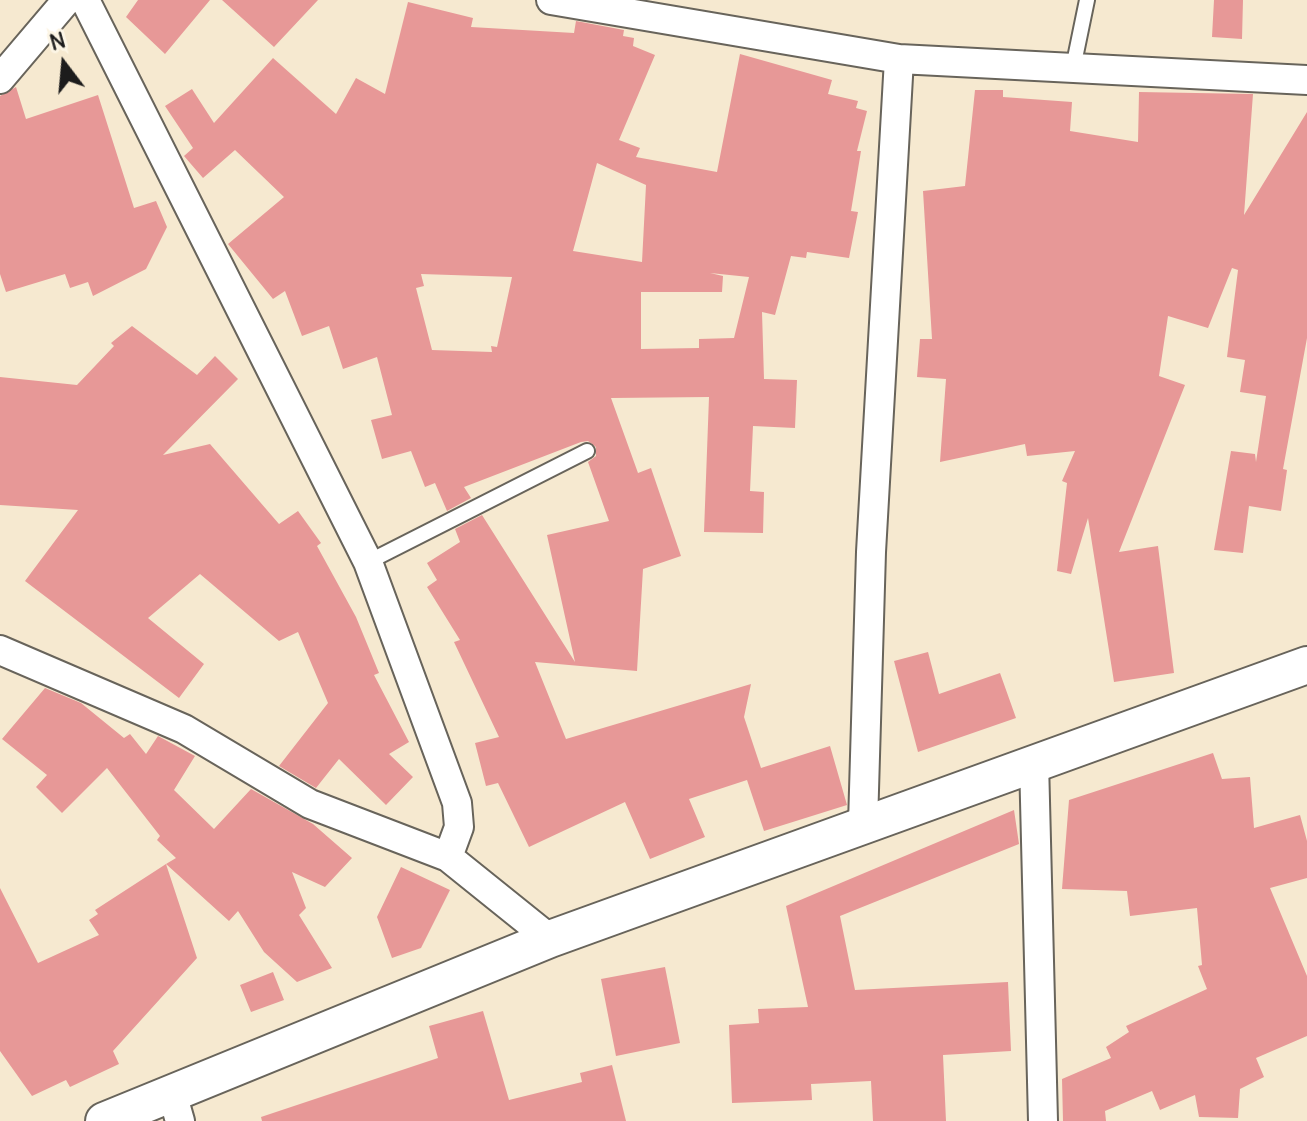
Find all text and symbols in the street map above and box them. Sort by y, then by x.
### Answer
north arrow [24,24,104,104]
text: N [46,25,69,56]

